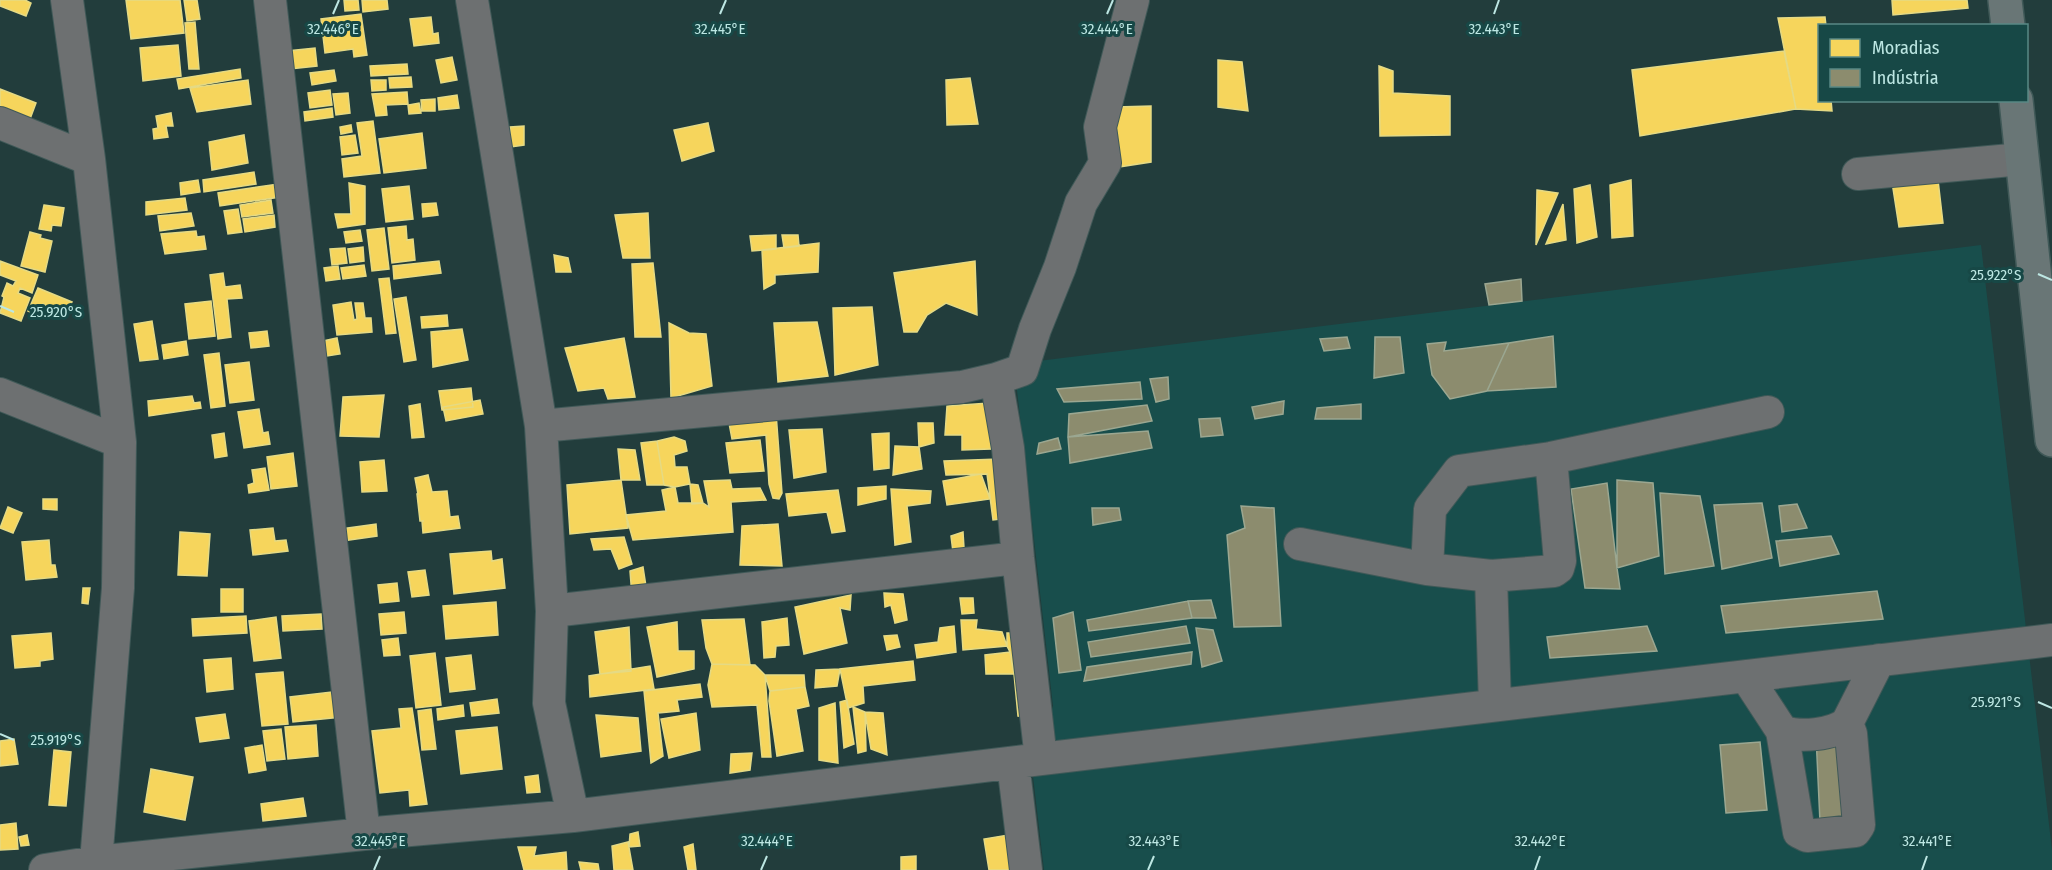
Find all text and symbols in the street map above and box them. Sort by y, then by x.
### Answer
text: 32.446°E [307,20,359,38]
text: 32.445°E [694,20,746,38]
text: 32.444°E [1081,20,1133,38]
text: 32.443°E [1468,20,1520,38]
legend [1818,24,2028,102]
text: Moradias [1872,37,1940,59]
text: Indústria [1872,67,1939,89]
text: 25.922°S [1970,266,2022,284]
text: 25.920°S [30,303,82,321]
text: 25.921°S [1971,693,2021,711]
text: 25.919°S [31,731,81,749]
text: 32.445°E [354,832,406,850]
text: 32.444°E [741,832,793,850]
text: 32.443°E [1128,832,1180,850]
text: 32.442°E [1515,832,1565,850]
text: 32.441°E [1902,832,1952,850]

